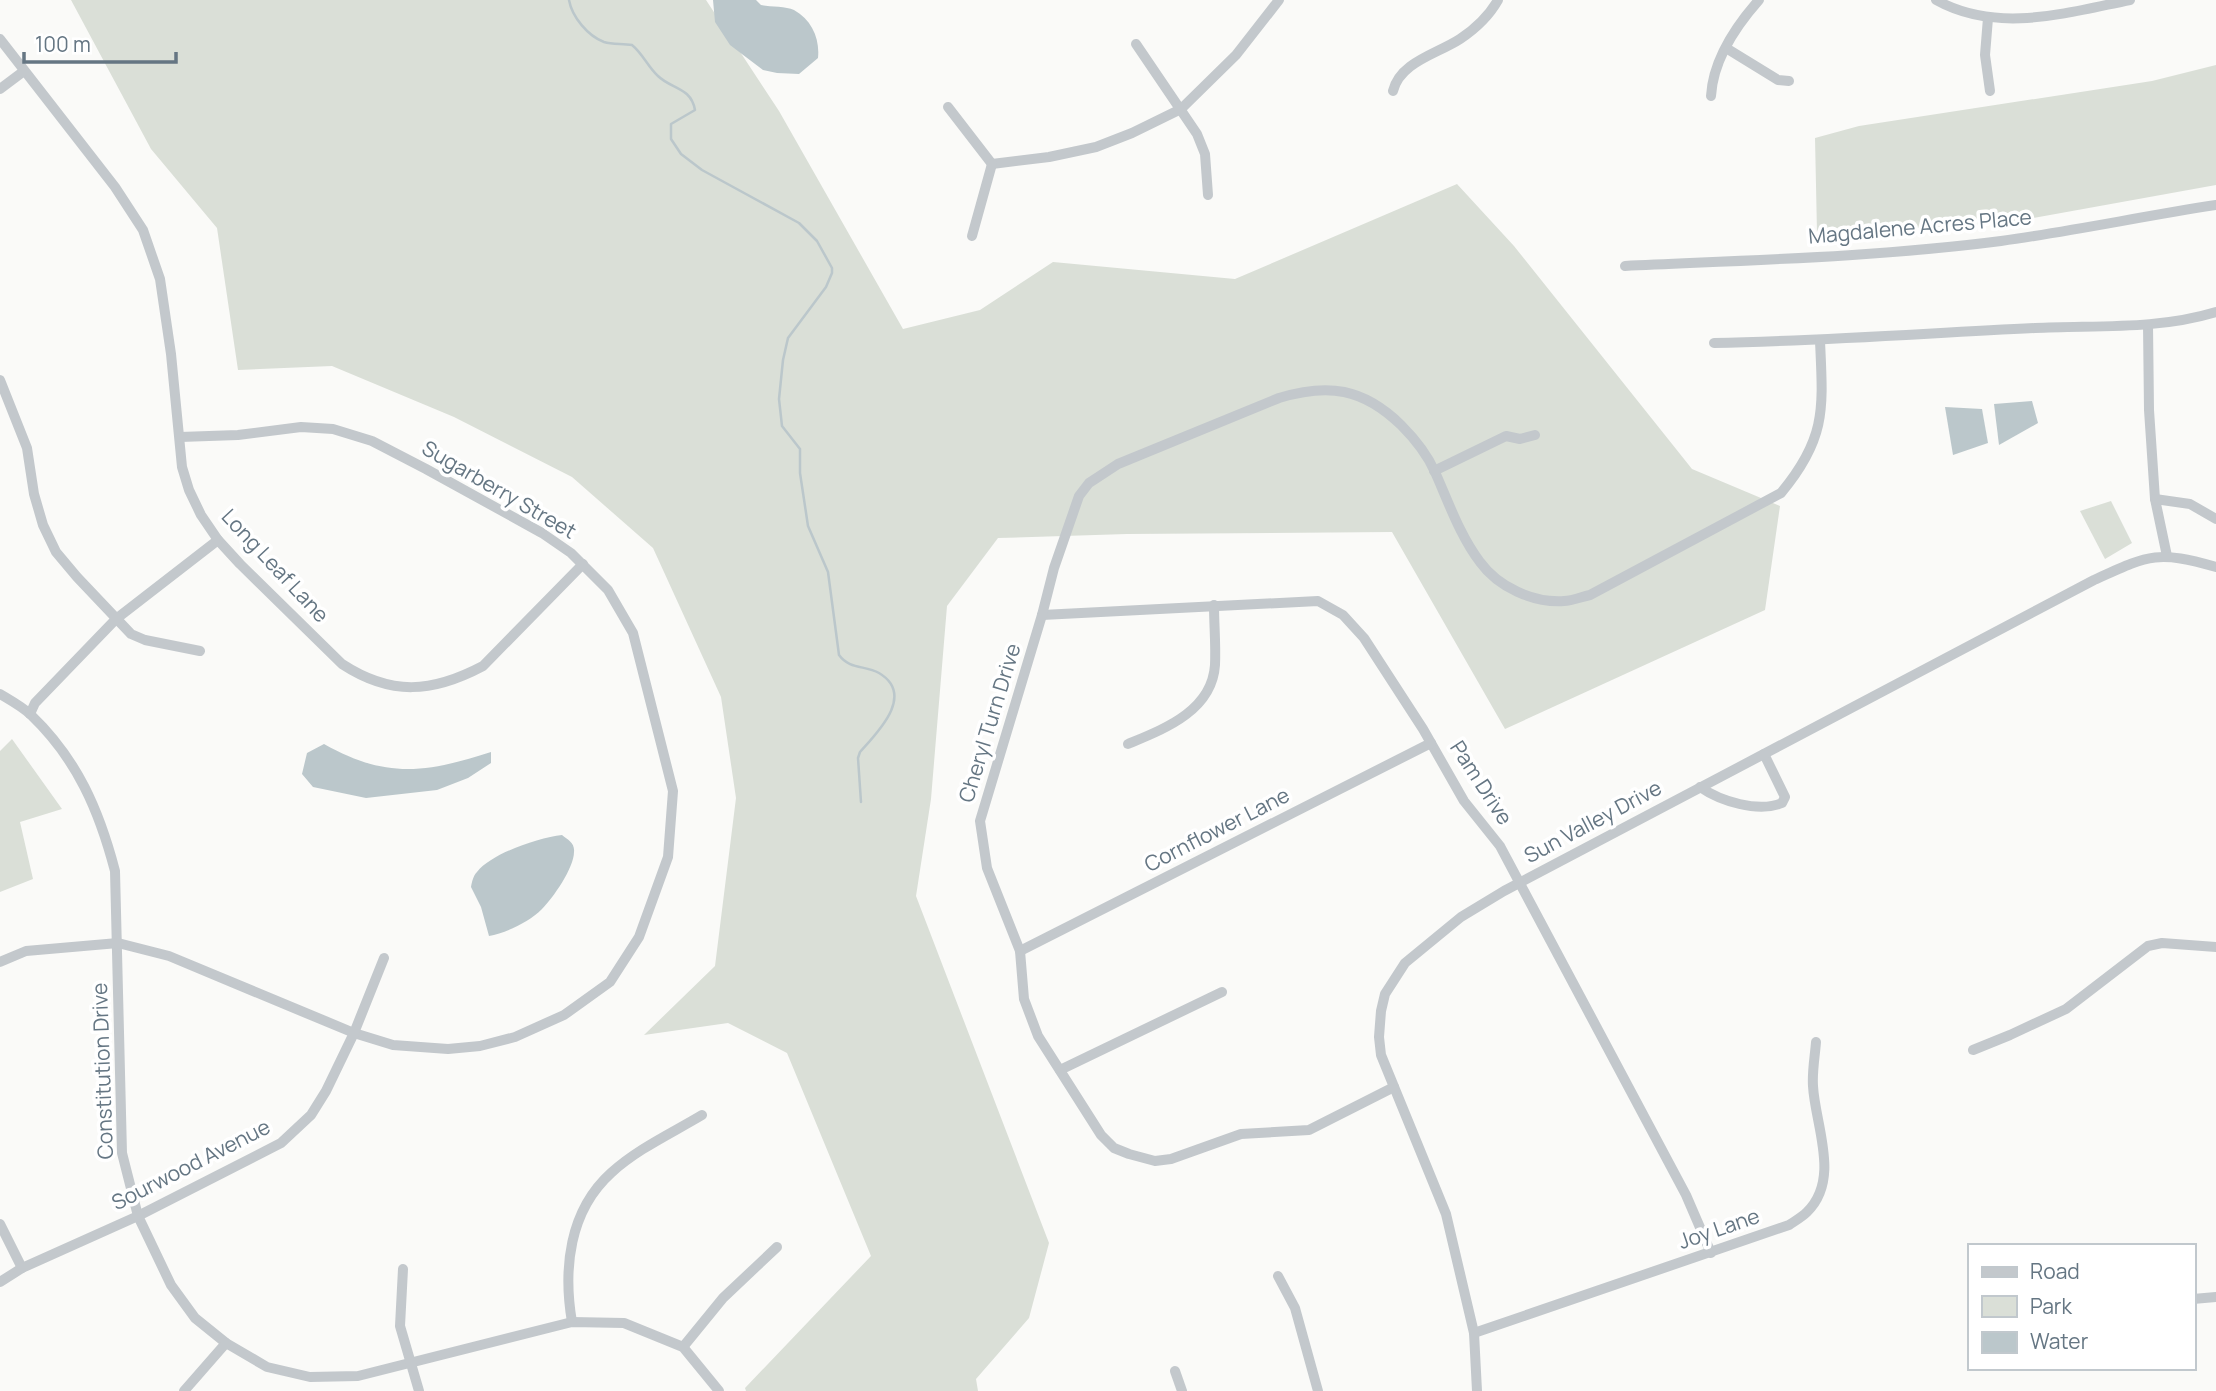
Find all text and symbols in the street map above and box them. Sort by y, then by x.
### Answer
scale bar [24,21,177,65]
text: 100 m [35,30,91,58]
street label: Magdalene Acres Place [1807,202,2033,250]
street label: Sugarberry Street [417,434,582,545]
street label: Long Leaf Lane [216,503,336,628]
street label: Cheryl Turn Drive [952,640,1027,806]
street label: Pam Drive [1444,735,1519,830]
street label: Sun Valley Drive [1519,773,1666,869]
street label: Cornflower Lane [1139,780,1294,878]
street label: Constitution Drive [85,982,119,1160]
street label: Sourwood Avenue [106,1112,275,1216]
street label: Joy Lane [1674,1201,1763,1255]
legend [1968,1244,2195,1370]
text: Road [2030,1257,2080,1285]
text: Park [2030,1292,2072,1320]
text: Water [2030,1327,2089,1355]

